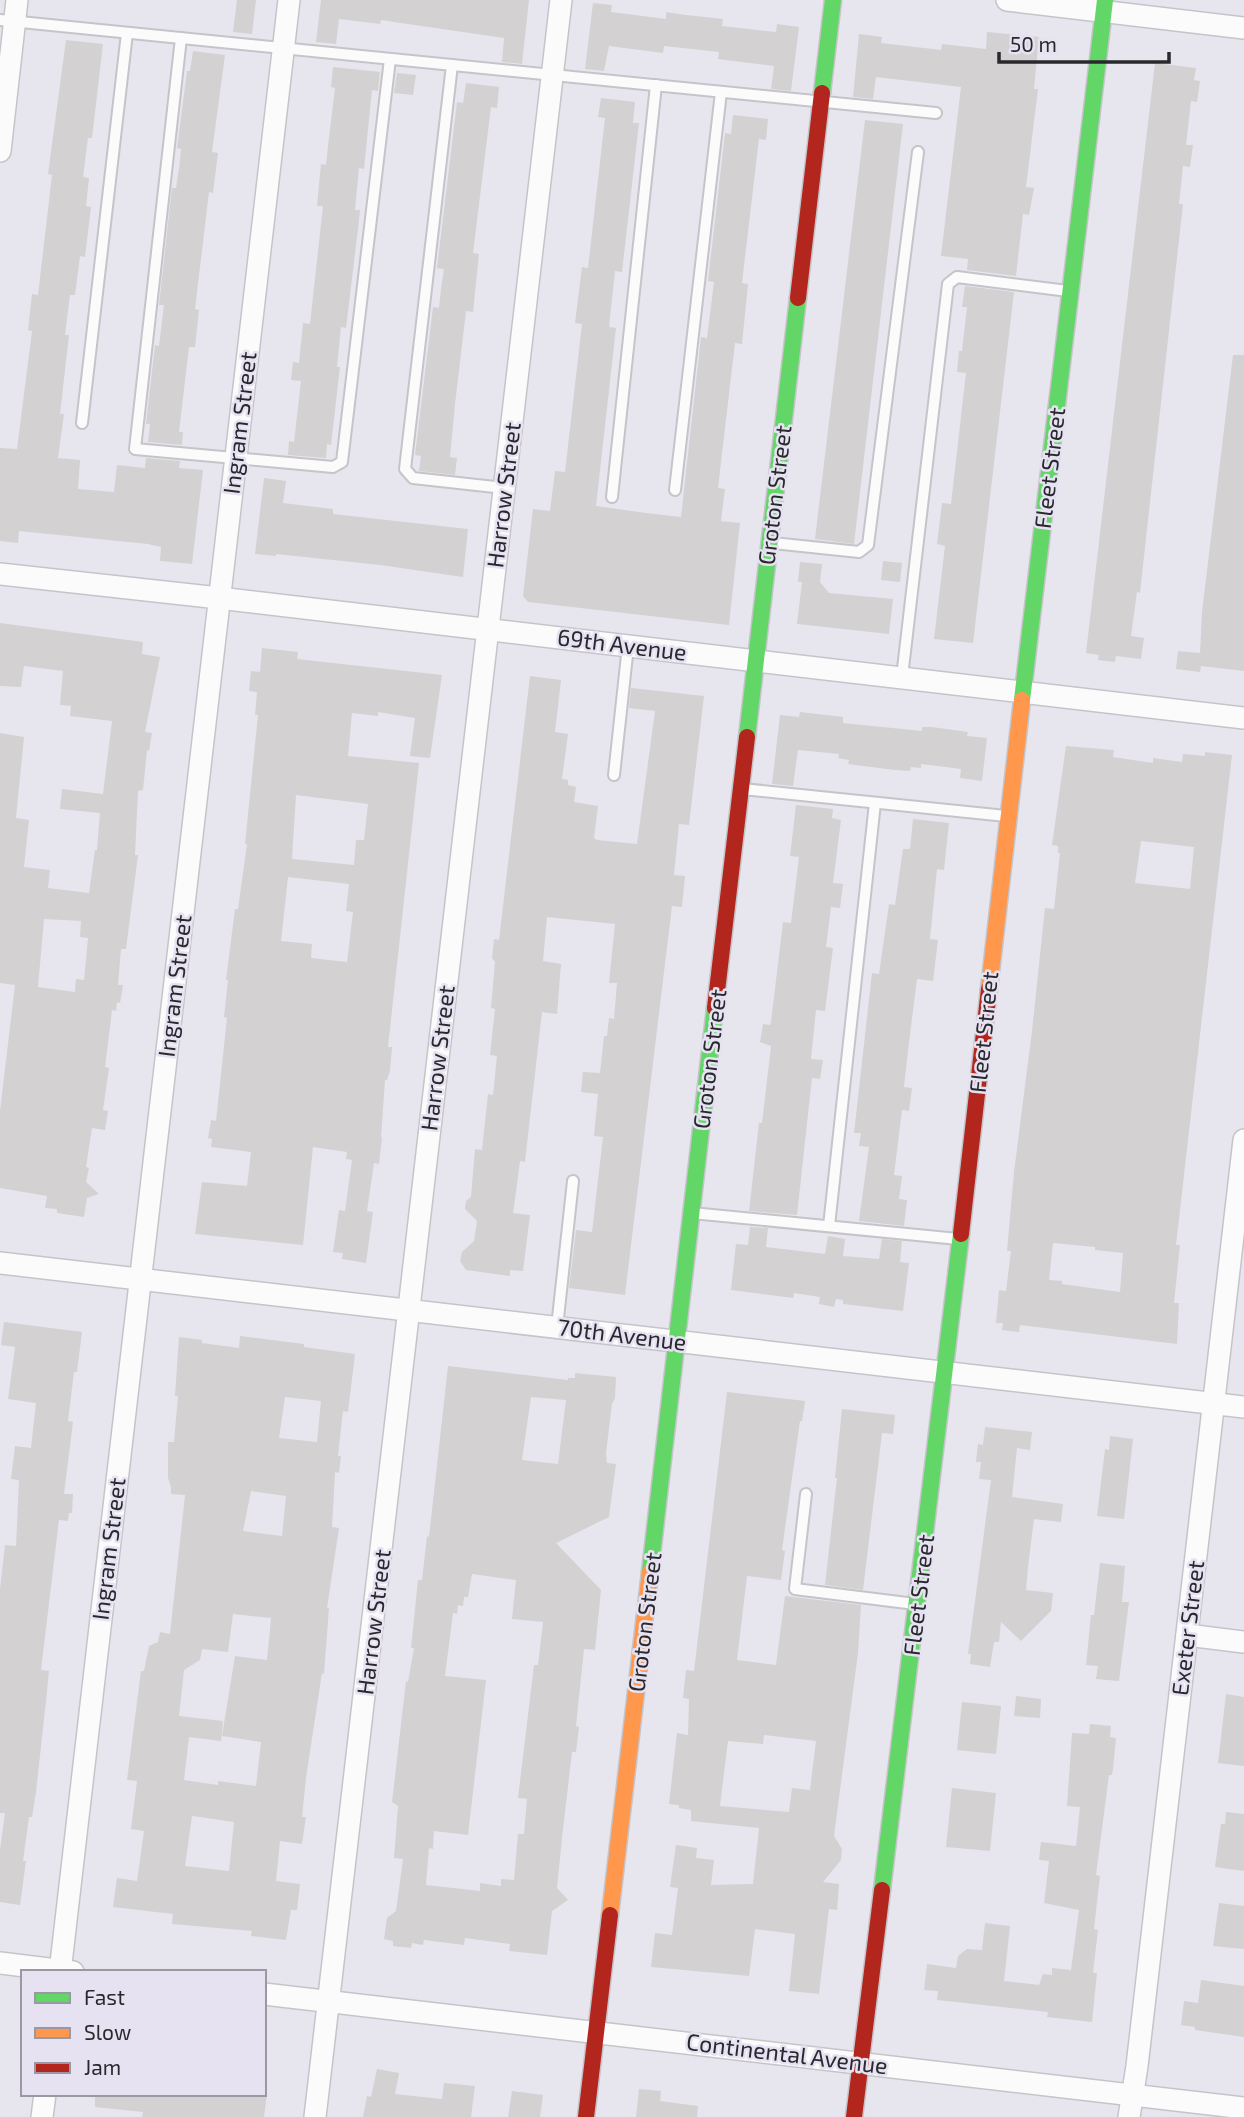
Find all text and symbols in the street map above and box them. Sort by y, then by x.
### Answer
scale bar [999,21,1169,65]
text: 50 m [1010,31,1057,56]
street label: Ingram Street [216,350,262,496]
street label: Fleet Street [1028,406,1070,530]
street label: Harrow Street [480,420,526,569]
street label: Groton Street [752,423,797,566]
street label: 69th Avenue [556,622,688,666]
street label: Ingram Street [151,913,197,1059]
street label: Fleet Street [963,970,1003,1094]
street label: Harrow Street [414,983,460,1132]
street label: Groton Street [687,987,732,1130]
street label: 70th Avenue [556,1312,688,1356]
street label: Ingram Street [85,1476,131,1622]
street label: Fleet Street [897,1533,939,1657]
street label: Harrow Street [350,1547,396,1696]
street label: Groton Street [622,1550,667,1693]
street label: Exeter Street [1165,1558,1209,1697]
legend [21,1970,266,2096]
text: Fast [84,1984,125,2009]
text: Slow [84,2019,131,2044]
street label: Continental Avenue [685,2027,889,2079]
text: Jam [84,2054,121,2079]

